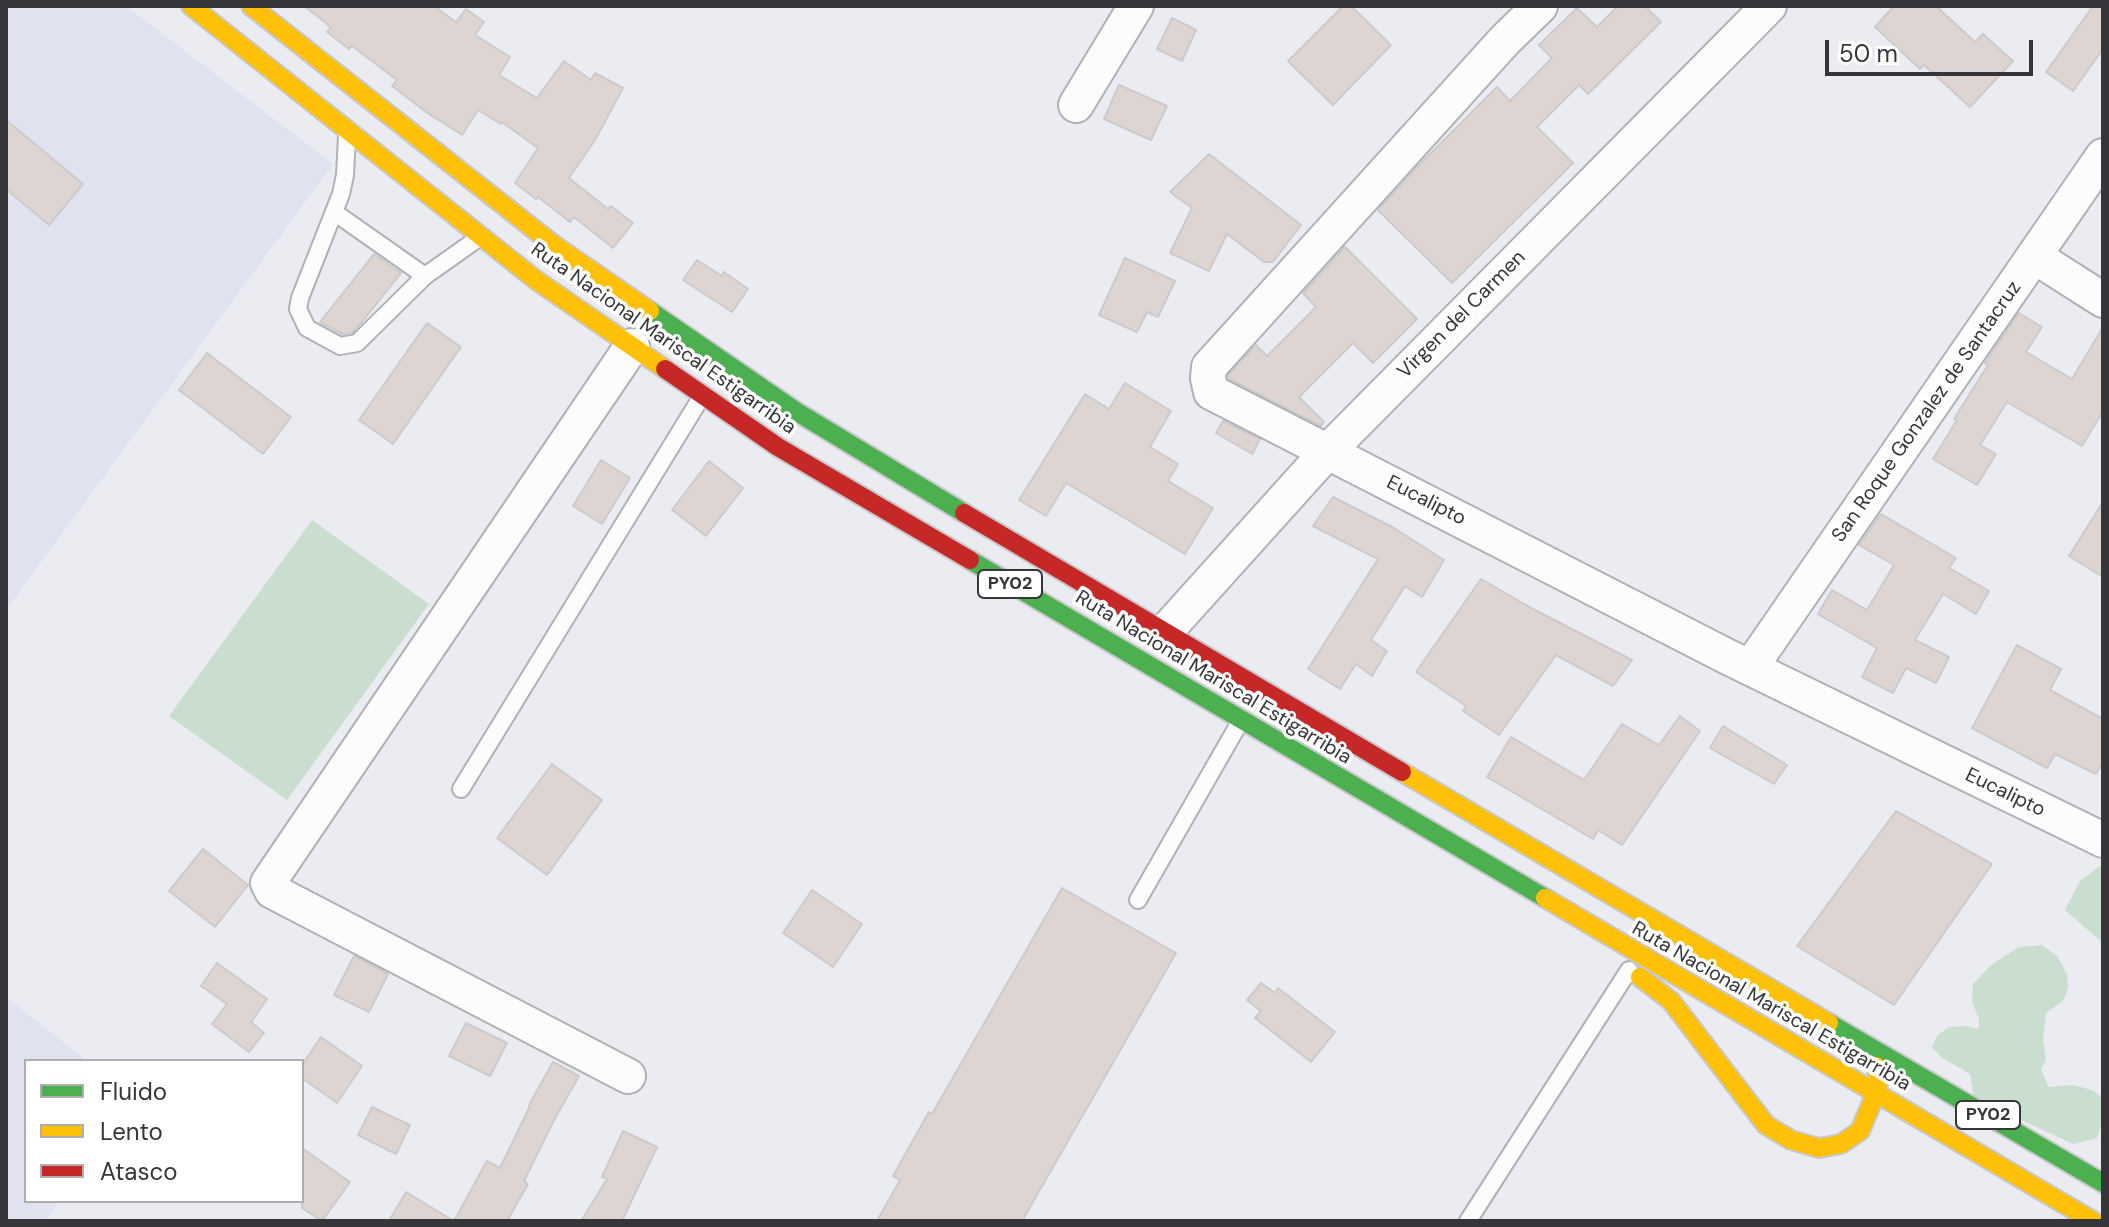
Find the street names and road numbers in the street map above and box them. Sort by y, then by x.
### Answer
street label: Ruta Nacional Mariscal Estigarribia [526,238,800,440]
street label: Virgen del Carmen [1393,246,1531,384]
street label: San Roque Gonzalez de Santacruz [1827,277,2027,547]
street label: Eucalipto [1382,471,1470,531]
road number: PY02 [978,570,1042,598]
street label: Ruta Nacional Mariscal Estigarribia [1071,586,1355,770]
street label: Eucalipto [1961,763,2049,823]
street label: Ruta Nacional Mariscal Estigarribia [1627,917,1915,1097]
road number: PY02 [1956,1101,2020,1129]

